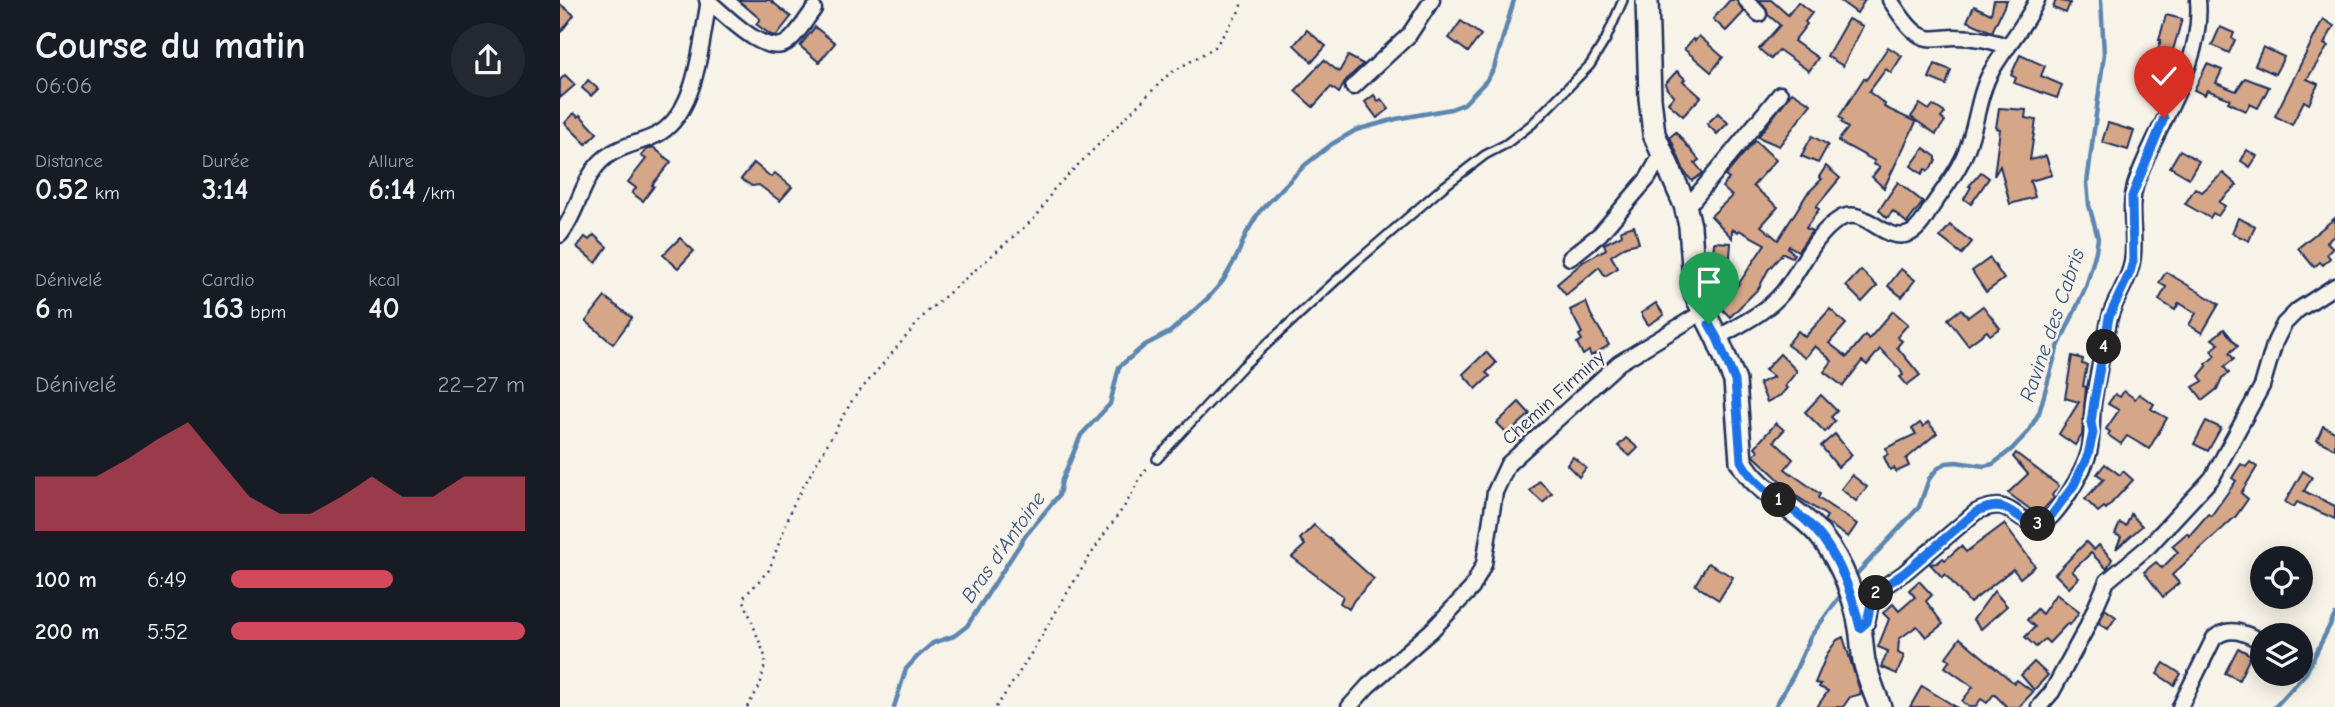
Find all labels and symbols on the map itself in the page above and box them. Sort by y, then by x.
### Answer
pin [2134,46,2194,118]
water label: Ravine des Cabris [2015,245,2090,405]
pin [1679,252,1739,324]
pin: 4 [2086,330,2122,364]
street label: Chemin Firminy [1498,346,1610,449]
pin: 1 [1762,482,1796,518]
water label: Bras d'Antoine [956,486,1050,607]
pin: 3 [2020,506,2056,542]
pin: 2 [1858,576,1894,610]

